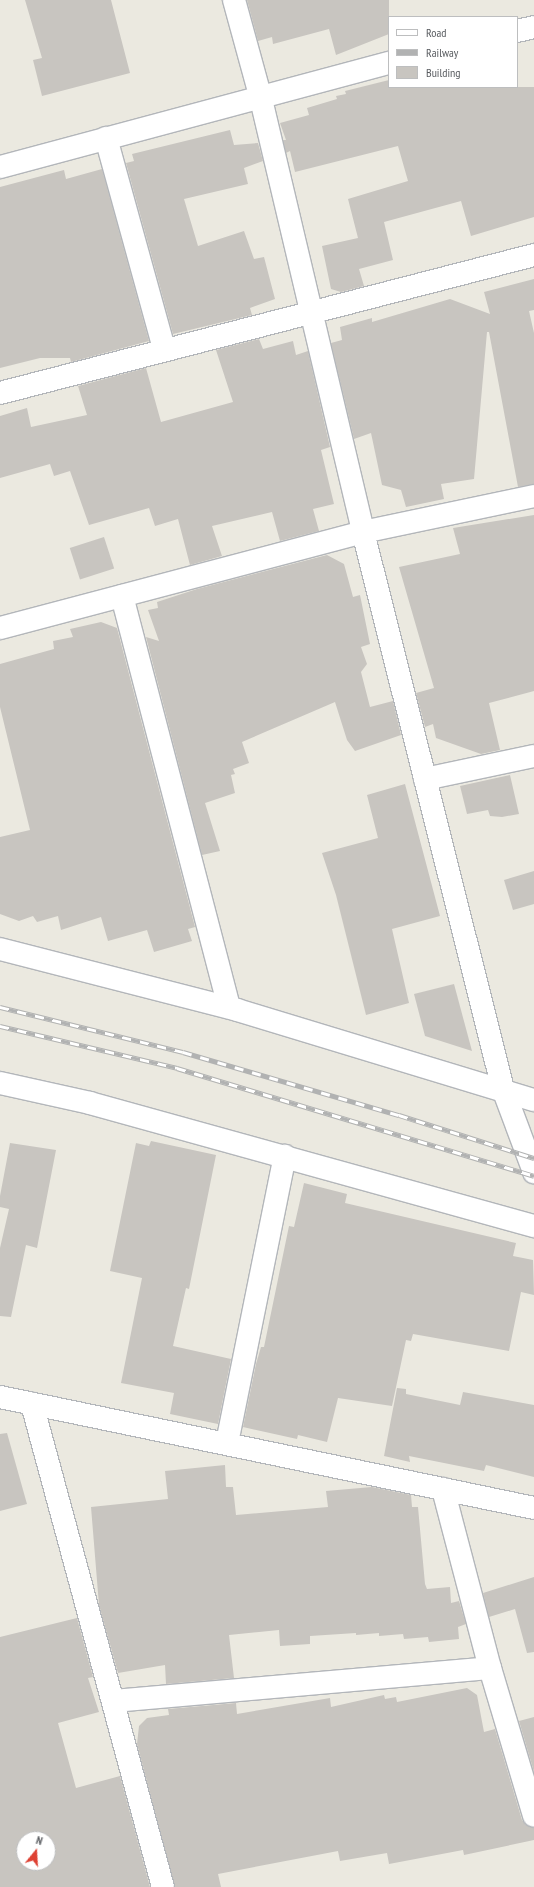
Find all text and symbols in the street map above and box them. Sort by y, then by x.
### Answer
legend [388,16,518,88]
text: Road [426,25,446,40]
text: Railway [426,45,458,60]
text: Building [426,65,461,80]
north arrow [16,1831,56,1871]
text: N [34,1833,44,1848]

